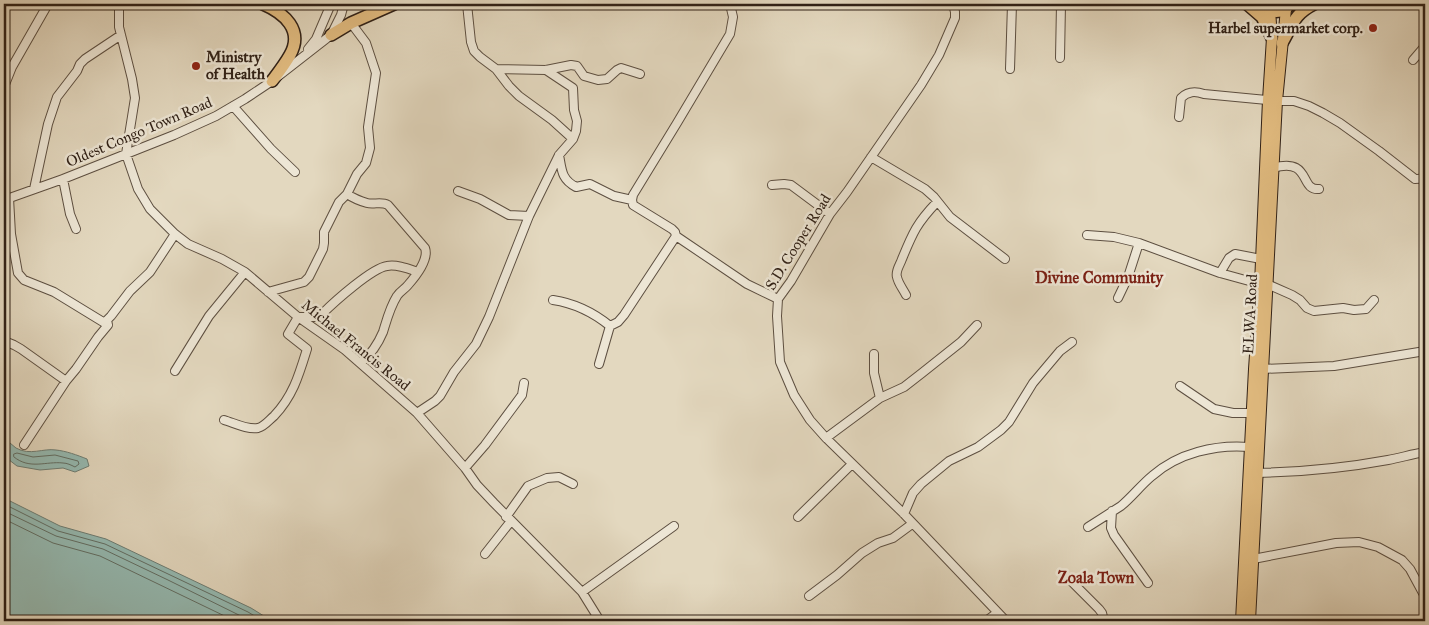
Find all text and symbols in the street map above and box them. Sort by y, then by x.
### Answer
place label: Harbel supermarket corp. [1208,19,1363,38]
marker: Harbel supermarket corp. [1367,22,1379,34]
place label: Ministry of Health [206,48,266,83]
marker: Ministry of Health [190,60,202,72]
street label: Oldest Congo Town Road [63,93,215,171]
street label: S.D. Cooper Road [761,190,835,293]
district label: Divine Community [1035,268,1165,288]
street label: ELWA Road [1239,273,1261,355]
street label: Michael Francis Road [298,296,414,395]
district label: Zoala Town [1058,568,1135,587]

